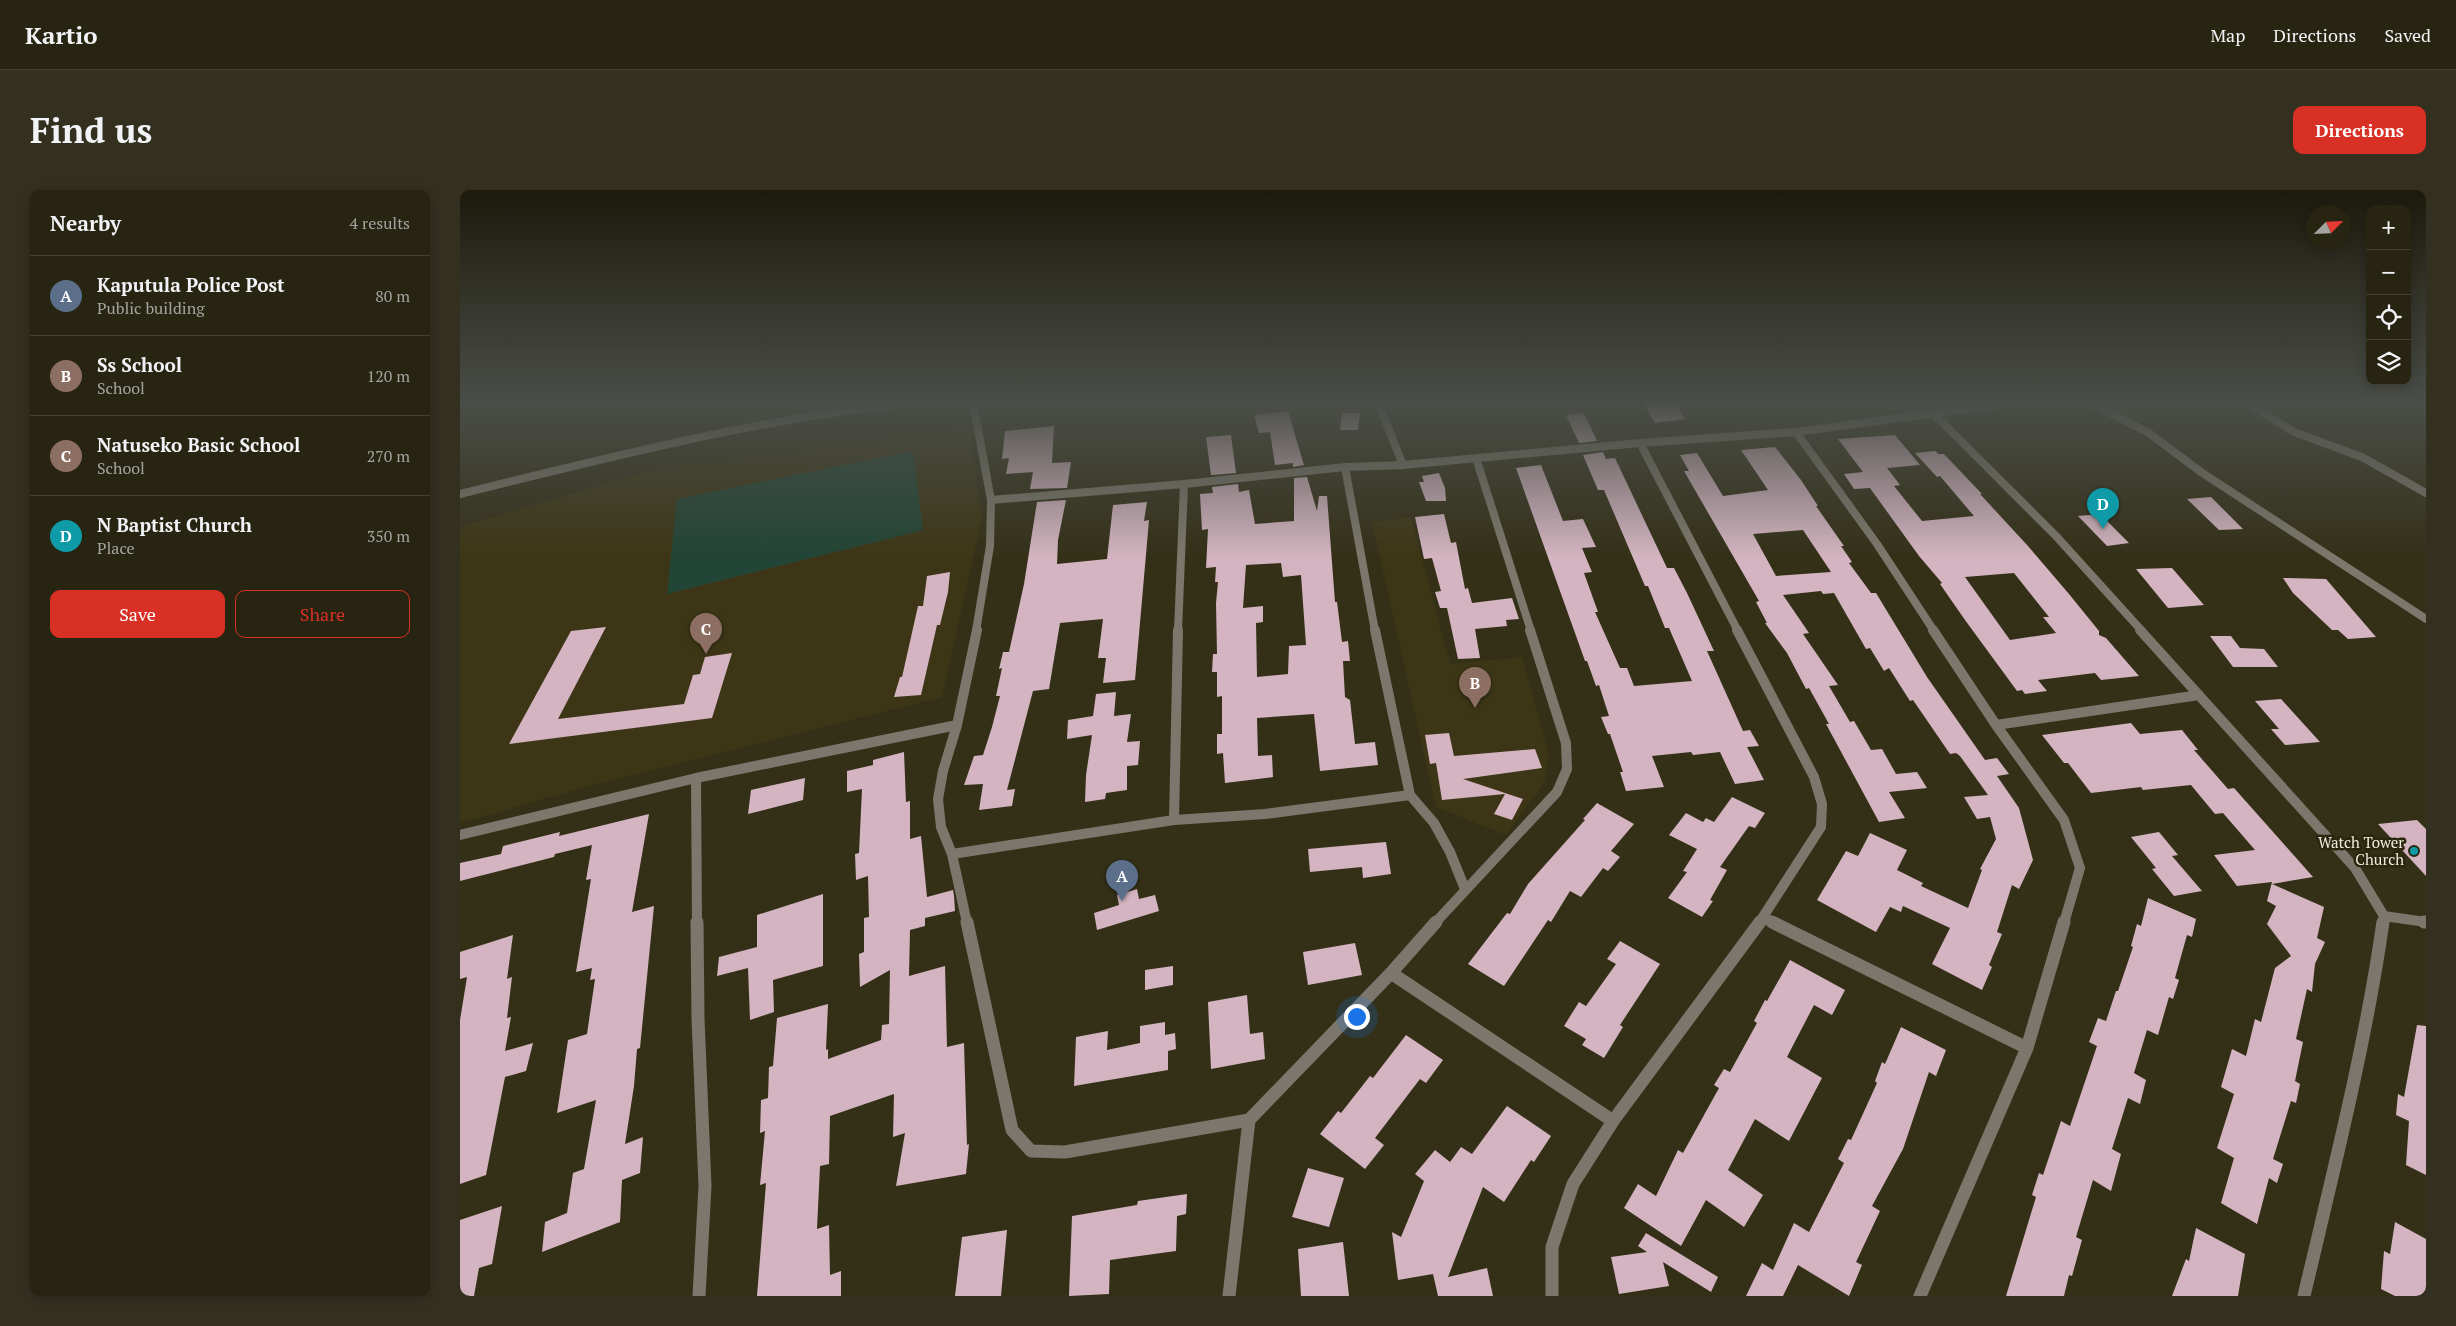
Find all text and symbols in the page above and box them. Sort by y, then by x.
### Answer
text: Kartio [25,19,98,51]
text: Map [2210,23,2245,47]
text: Directions [2273,23,2356,47]
text: Saved [2384,23,2431,47]
button: Directions [2293,106,2426,154]
text: Find us [30,107,152,153]
north arrow [2306,205,2351,250]
map controls [2366,205,2411,385]
button: + [2366,205,2411,250]
text: Nearby [50,209,121,237]
text: 4 results [350,212,410,234]
button: − [2366,250,2411,295]
text: Kaputula Police Post [97,272,285,297]
text: A [60,285,72,307]
text: 80 m [375,285,410,307]
button: locate [2366,295,2411,340]
text: Public building [97,297,205,319]
button: layers [2366,340,2411,385]
text: Ss School [97,352,182,377]
text: B [61,365,71,387]
text: 120 m [367,365,410,387]
text: School [97,377,145,399]
text: Natuseko Basic School [97,432,300,457]
text: C [61,445,71,467]
text: 270 m [367,445,410,467]
text: School [97,457,145,479]
pin: D [2087,488,2119,529]
text: N Baptist Church [97,512,252,537]
text: D [60,525,72,547]
text: 350 m [367,525,410,547]
text: Place [97,537,135,559]
button: Save [50,590,225,638]
button: Share [235,590,410,638]
pin: C [690,613,722,654]
pin: B [1459,667,1491,708]
place label: Watch Tower Church [2318,832,2404,869]
marker: Watch Tower Church [2408,845,2420,857]
pin: A [1106,860,1138,901]
your location [1344,1004,1370,1030]

